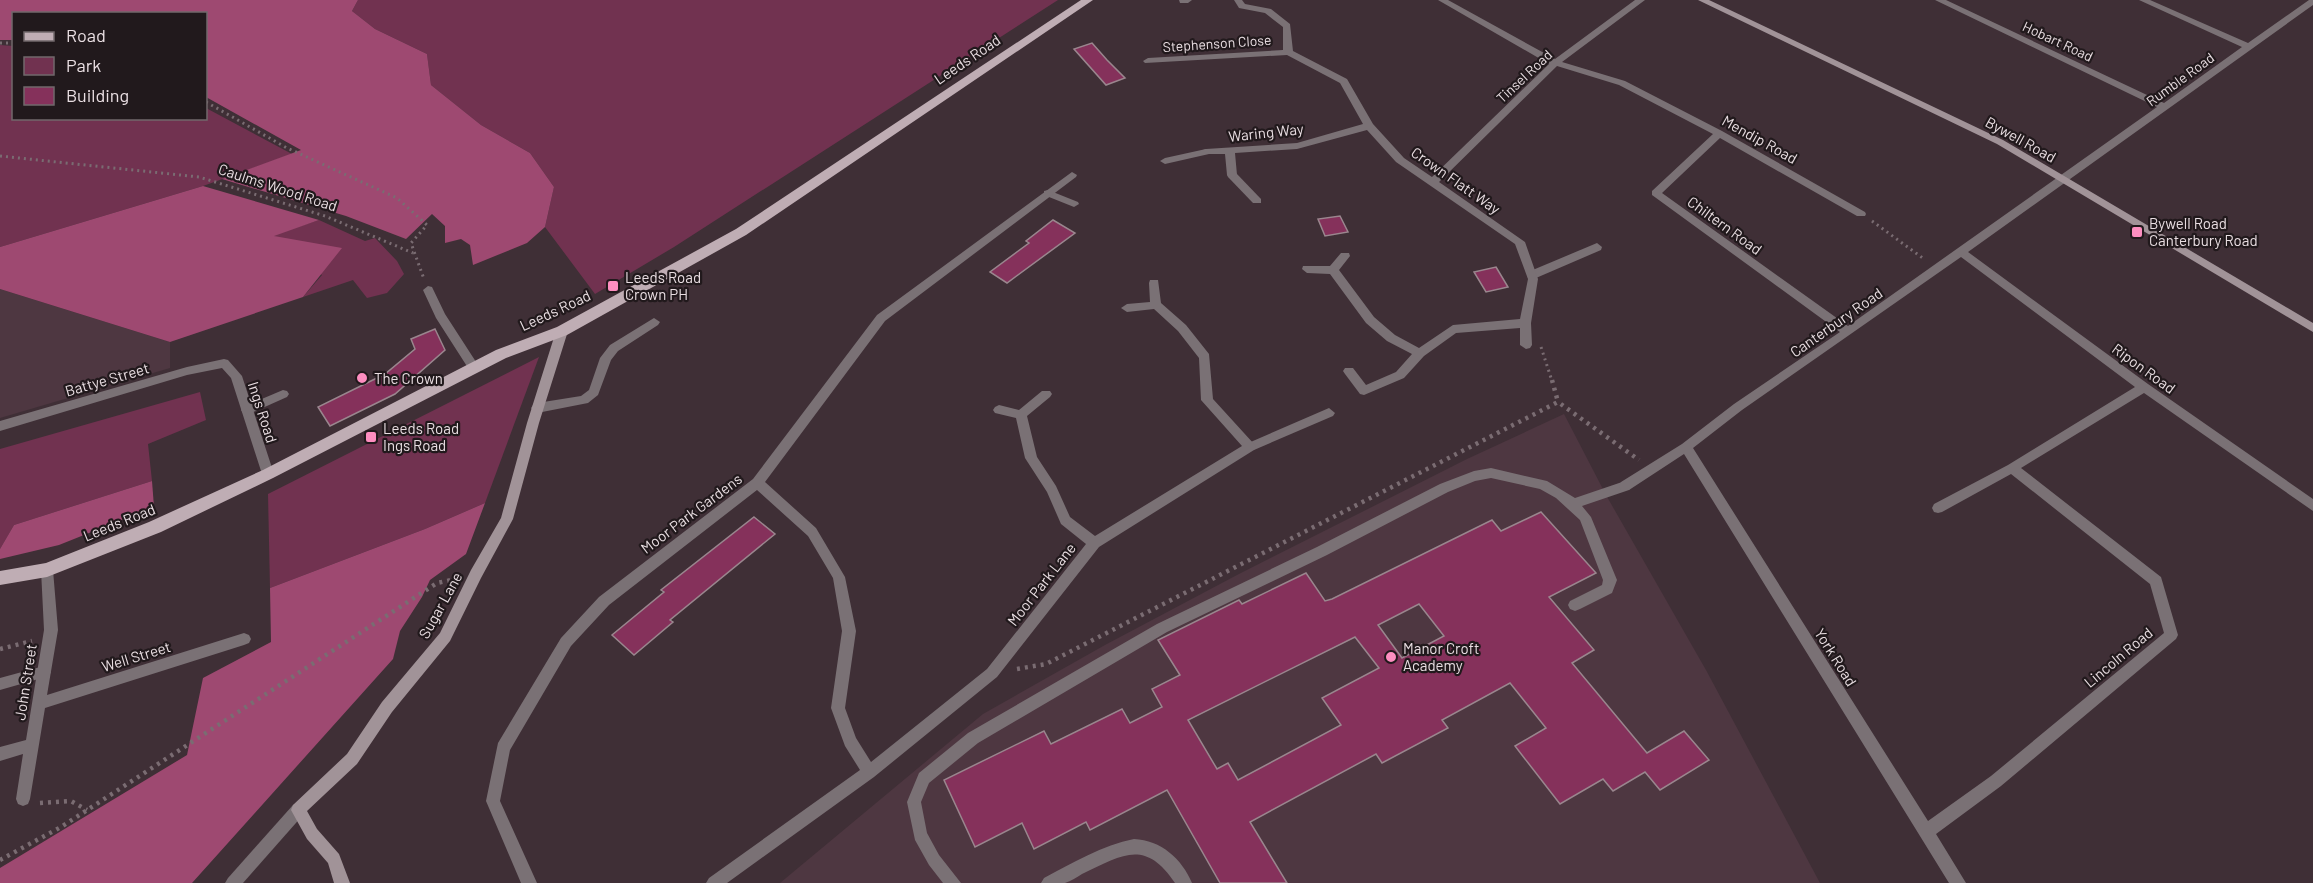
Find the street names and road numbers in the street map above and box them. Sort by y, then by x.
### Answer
street label: Hobart Road [2020,17,2096,65]
street label: Leeds Road [930,30,1004,88]
street label: Stephenson Close [1162,31,1272,55]
street label: Tinsel Road [1493,46,1555,106]
street label: Rumble Road [2143,49,2217,109]
street label: Mendip Road [1719,111,1801,167]
street label: Bywell Road [1983,112,2059,166]
street label: Waring Way [1228,119,1305,145]
street label: Crown Flatt Way [1408,143,1504,217]
street label: Caulms Wood Road [216,159,340,215]
street label: Chiltern Road [1684,192,1766,258]
street label: Canterbury Road [1786,283,1886,361]
street label: Leeds Road [517,286,593,334]
street label: Ripon Road [2109,339,2179,397]
street label: Battye Street [63,358,151,400]
street label: Ings Road [245,379,281,445]
street label: Moor Park Gardens [637,469,745,557]
street label: Leeds Road [80,499,158,545]
street label: Moor Park Lane [1003,539,1079,629]
street label: Sugar Lane [414,569,466,641]
street label: Lincoln Road [2080,623,2156,691]
street label: York Road [1811,625,1861,689]
street label: Well Street [99,637,173,675]
street label: John Street [10,643,40,721]

